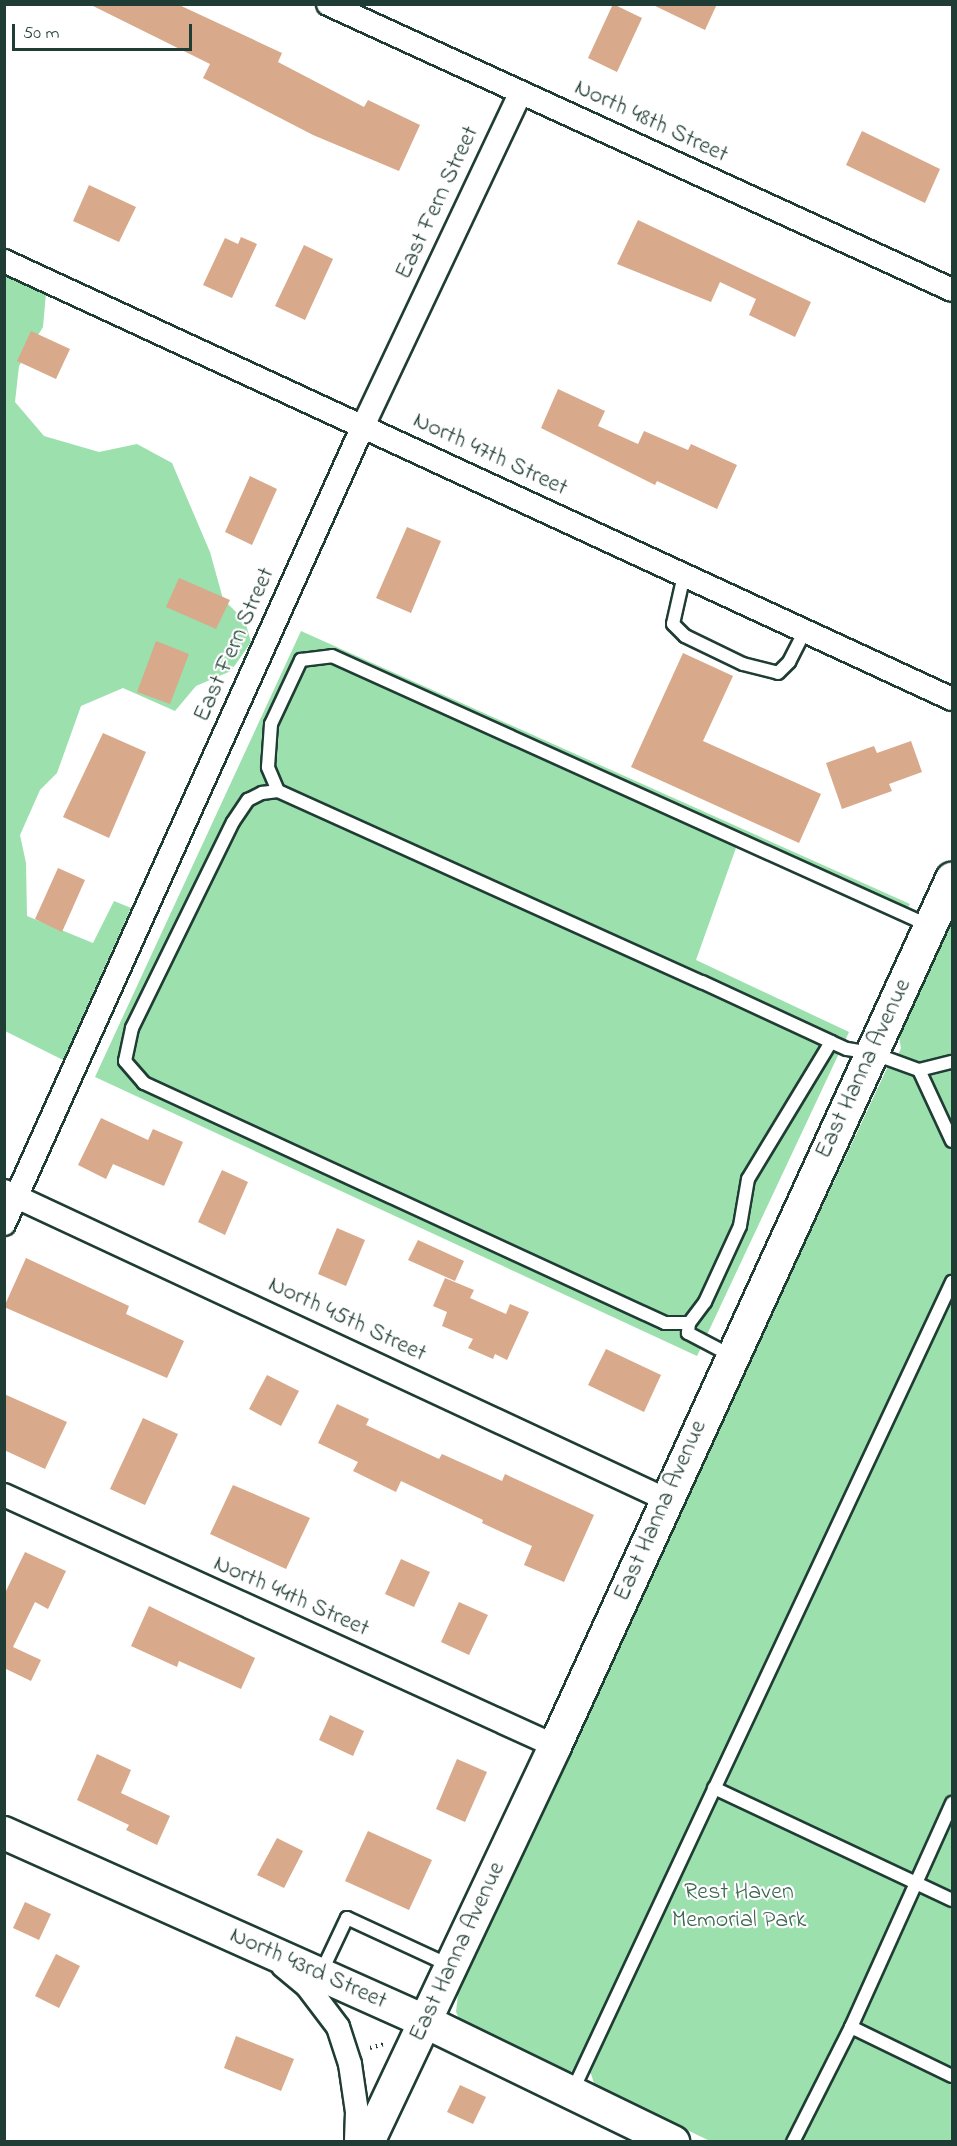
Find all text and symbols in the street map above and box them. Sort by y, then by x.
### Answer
scale bar [15,12,195,50]
text: 50 m [23,21,60,47]
street label: North 48th Street [570,74,732,170]
street label: East Fern Street [390,122,486,284]
street label: North 47th Street [408,407,572,503]
street label: East Fern Street [188,563,282,727]
street label: East Hanna Avenue [810,975,918,1163]
street label: North 45th Street [263,1271,431,1369]
street label: East Hanna Avenue [608,1416,714,1606]
street label: North 44th Street [209,1550,373,1644]
street label: East Hanna Avenue [404,1858,512,2046]
park label: Rest Haven Memorial Park [672,1879,806,1935]
street label: North 43rd Street [225,1922,391,2016]

